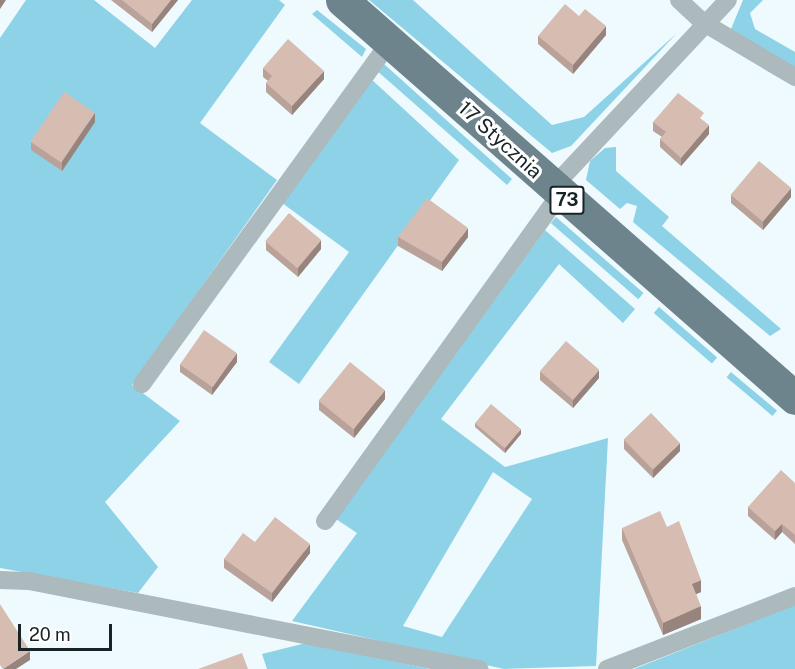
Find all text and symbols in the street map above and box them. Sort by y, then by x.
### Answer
street label: 17 Stycznia [453,96,547,184]
road number: 73 [549,185,585,215]
scale bar [21,612,116,650]
text: 20 m [29,624,71,645]

